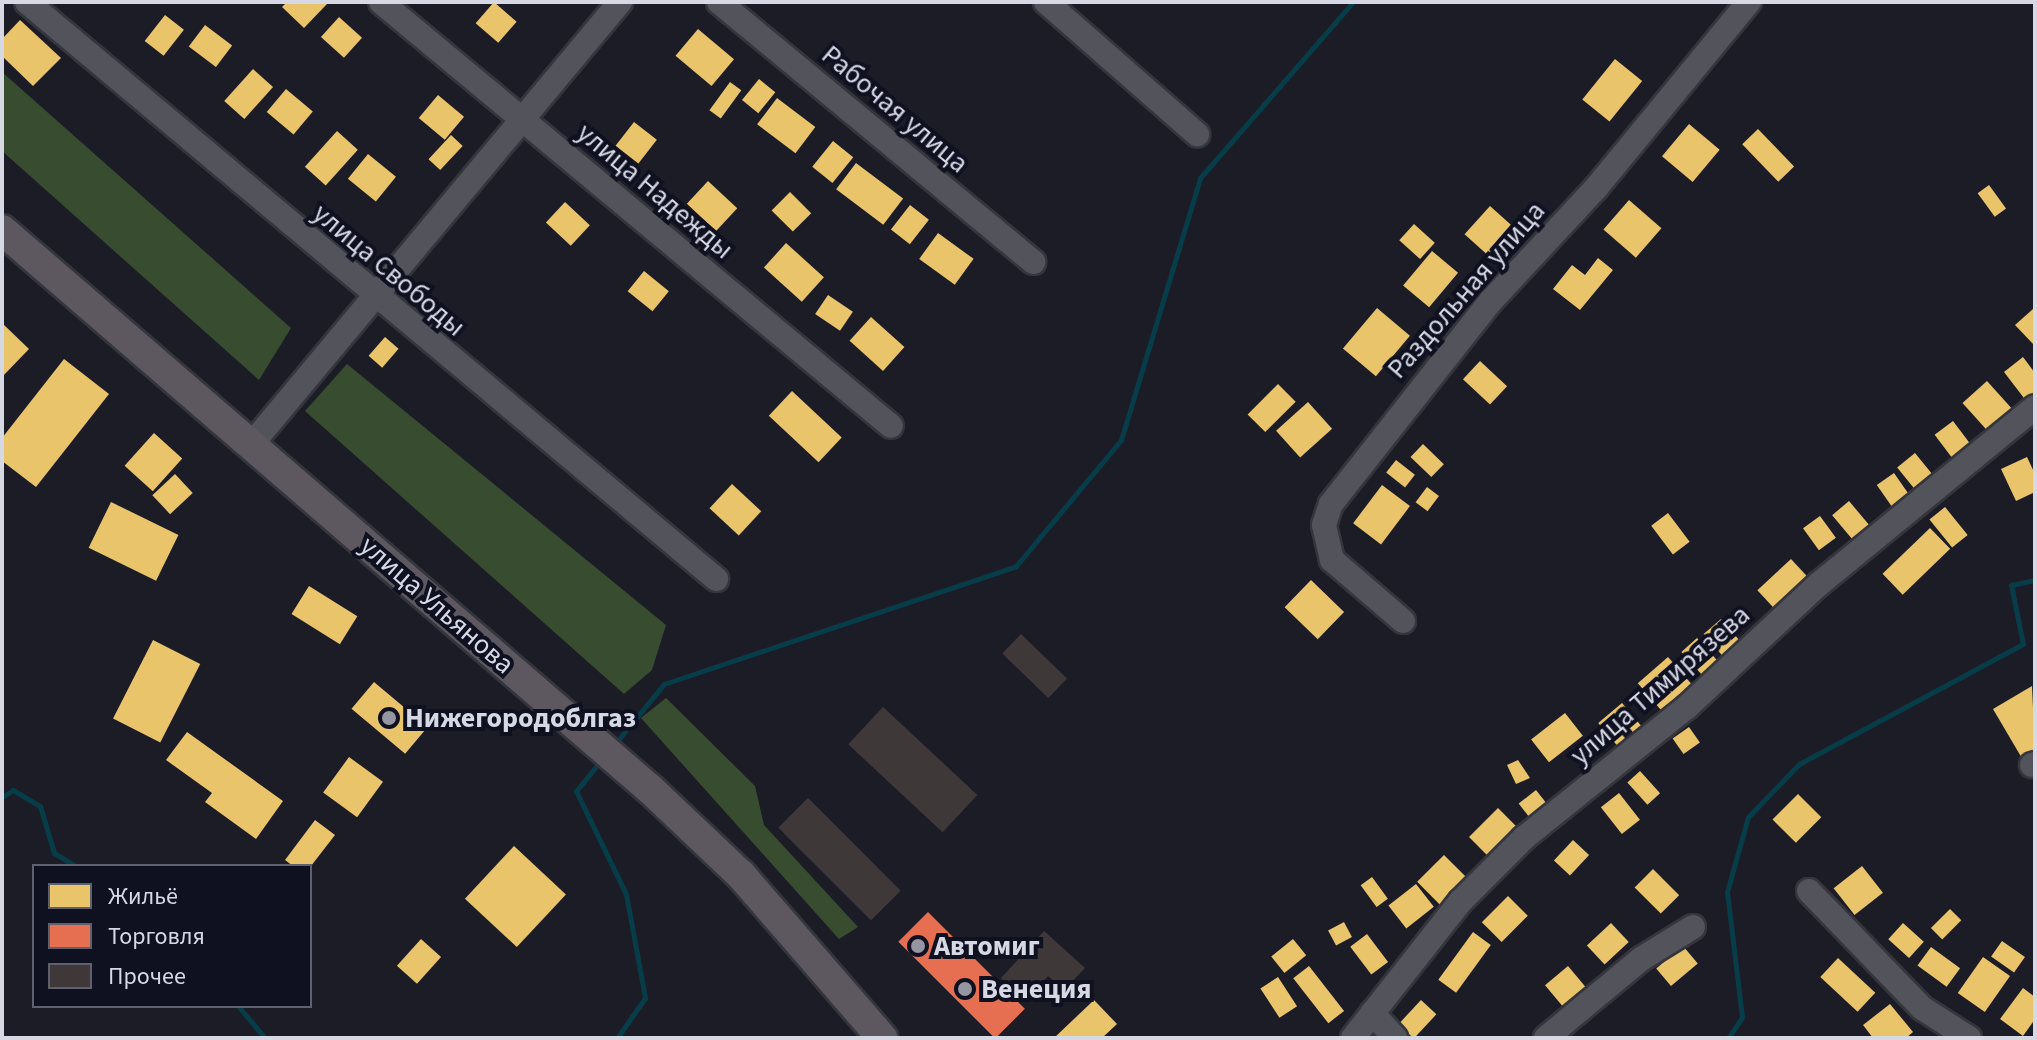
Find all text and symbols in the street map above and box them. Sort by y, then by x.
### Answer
street label: Рабочая улица [815,38,975,180]
street label: улица Надежды [570,116,740,266]
street label: Раздольная улица [1380,195,1552,385]
street label: улица Свободы [306,197,472,343]
street label: улица Ульянова [353,529,521,681]
street label: улица Тимирязева [1563,598,1757,772]
place label: Нижегородоблгаз [405,701,636,735]
marker: Нижегородоблгаз [380,709,398,727]
legend [32,864,312,1008]
text: Жильё [108,879,178,914]
text: Торговля [108,919,205,954]
place label: Автомиг [934,929,1040,963]
marker: Автомиг [909,937,927,955]
text: Прочее [108,959,186,994]
place label: Венеция [981,972,1092,1006]
marker: Венеция [956,980,974,998]

